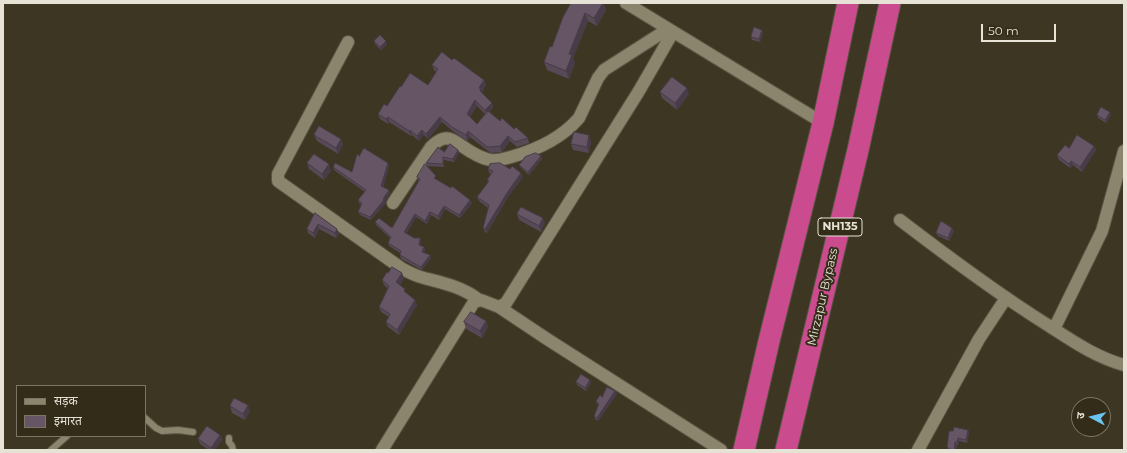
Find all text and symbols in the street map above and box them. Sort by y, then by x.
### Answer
scale bar [983,16,1058,42]
text: 50 m [988,23,1019,38]
road number: NH135 [818,218,862,236]
street label: Mirzapur Bypass [805,247,841,347]
legend [16,385,146,437]
text: सड़क [54,393,78,408]
north arrow [1071,397,1111,437]
text: उ [1073,412,1087,420]
text: इमारत [54,413,82,428]

